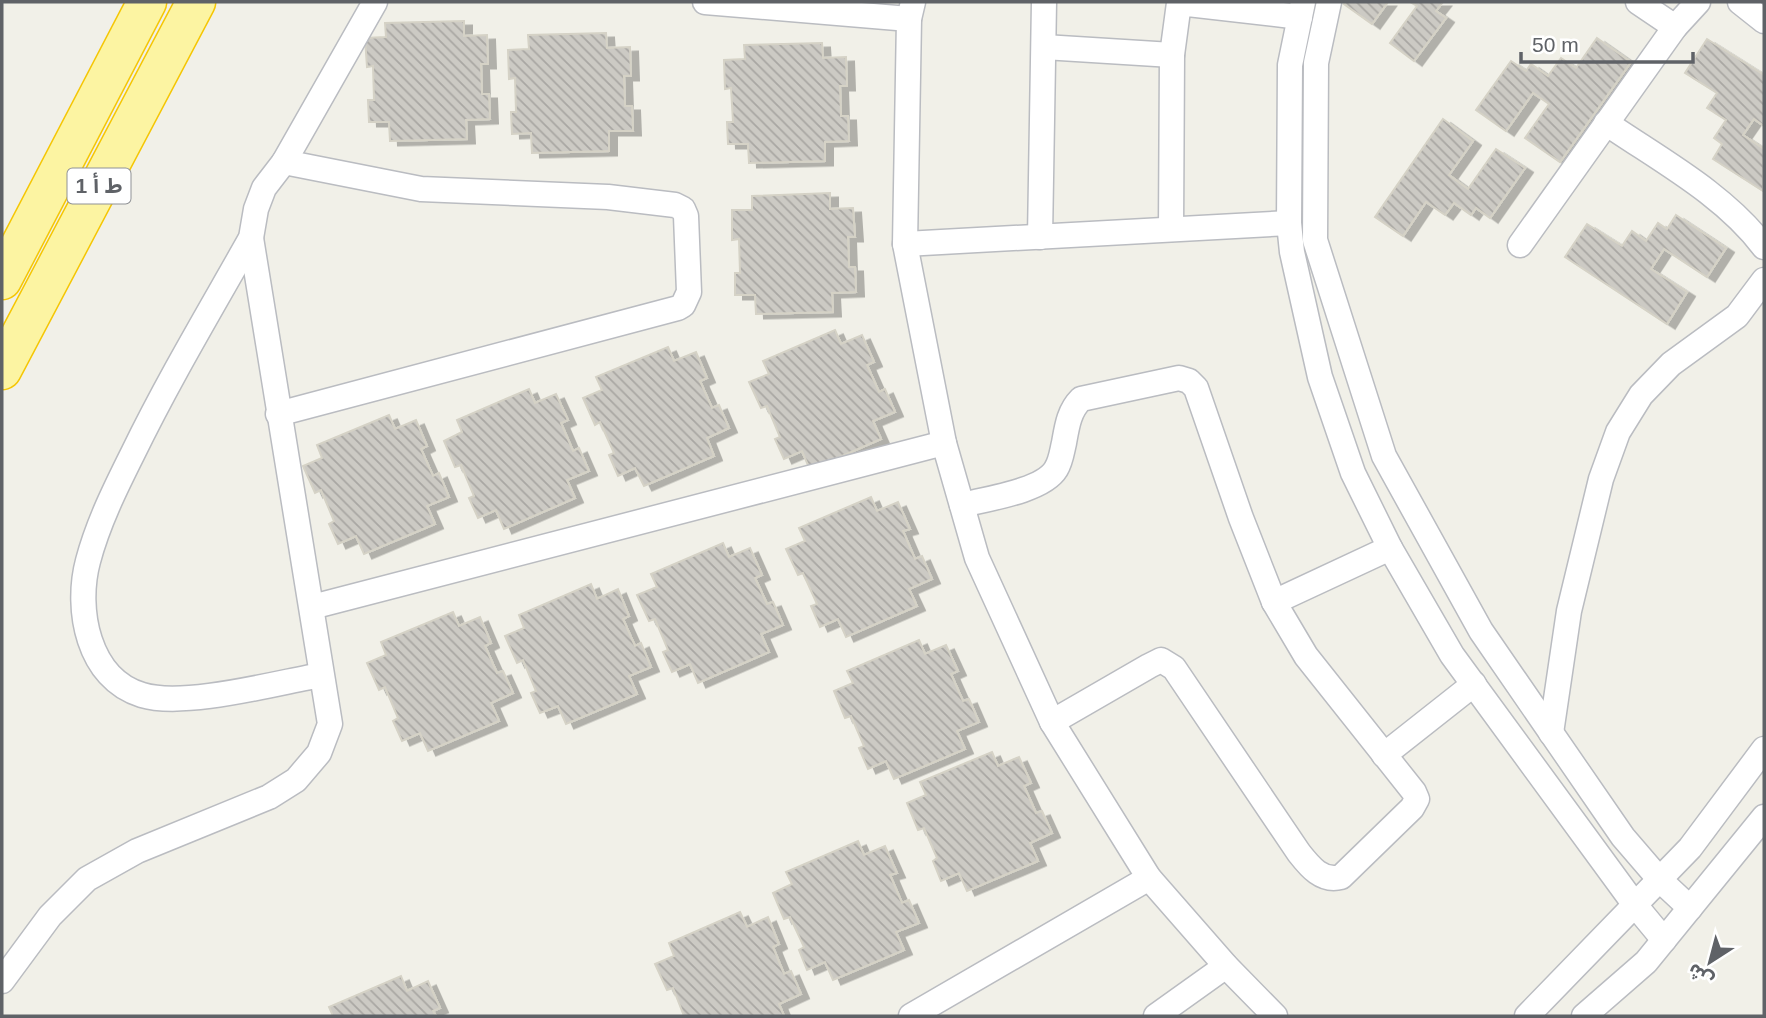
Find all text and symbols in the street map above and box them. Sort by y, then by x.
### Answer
scale bar [1521,21,1692,65]
text: 50 m [1532,33,1579,56]
road number: ط أ 1 [68,168,130,204]
north arrow [1675,927,1745,997]
text: ش [1684,959,1717,991]

